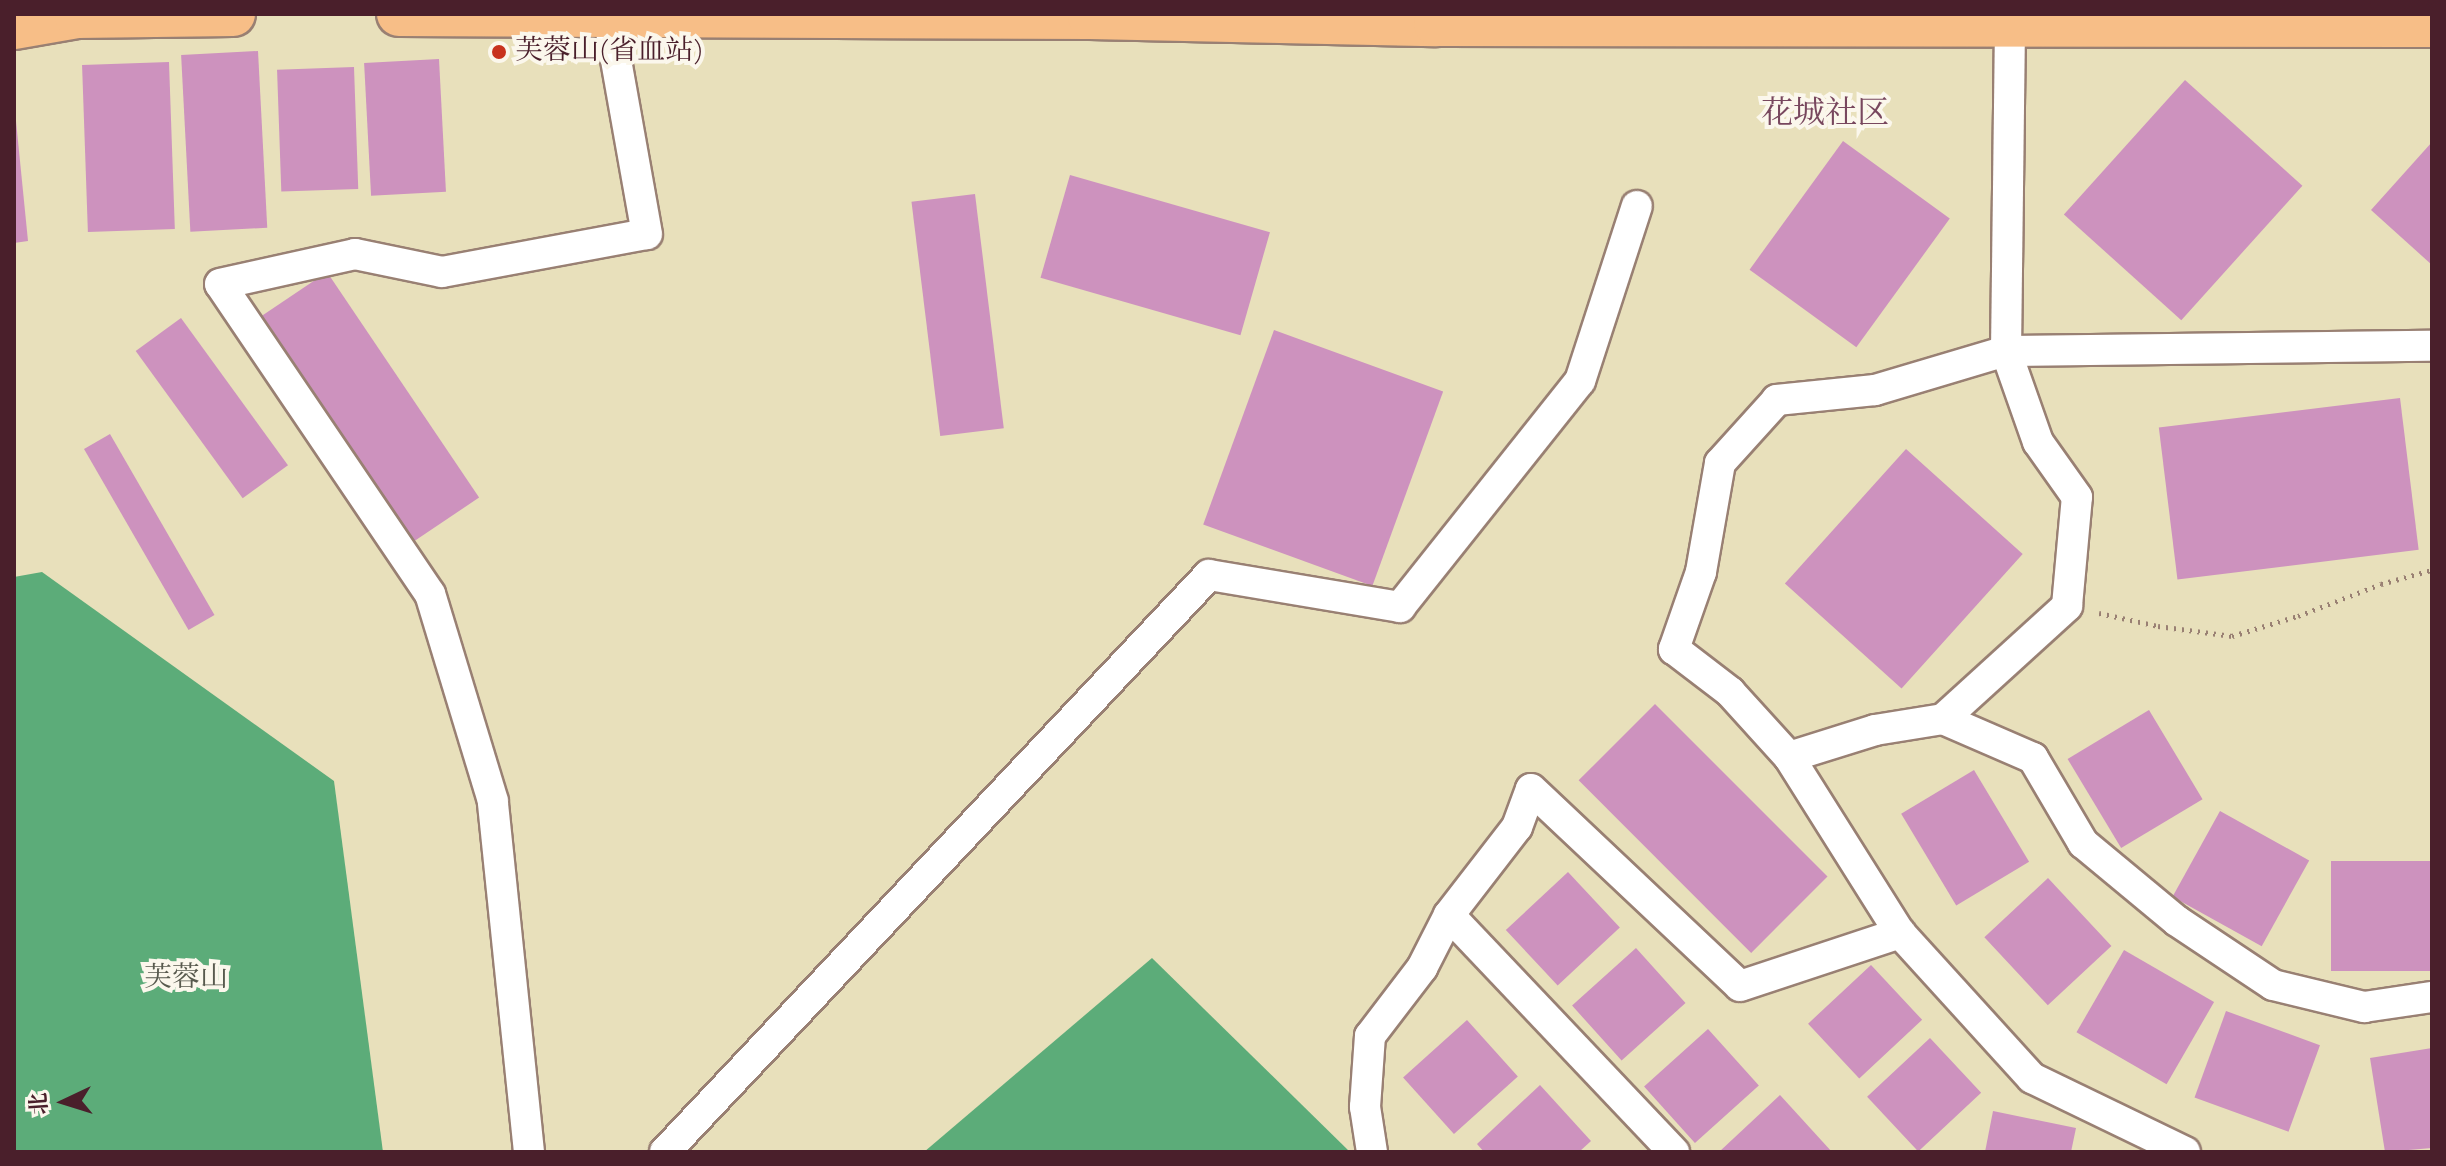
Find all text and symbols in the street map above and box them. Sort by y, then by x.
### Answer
place label: 芙蓉山(省血站) [515,35,704,69]
marker: 芙蓉山(省血站) [490,43,508,61]
district label: 花城社区 [1761,96,1889,134]
park label: 芙蓉山 [144,962,228,996]
north arrow [24,1062,104,1142]
text: 北 [28,1092,52,1115]

